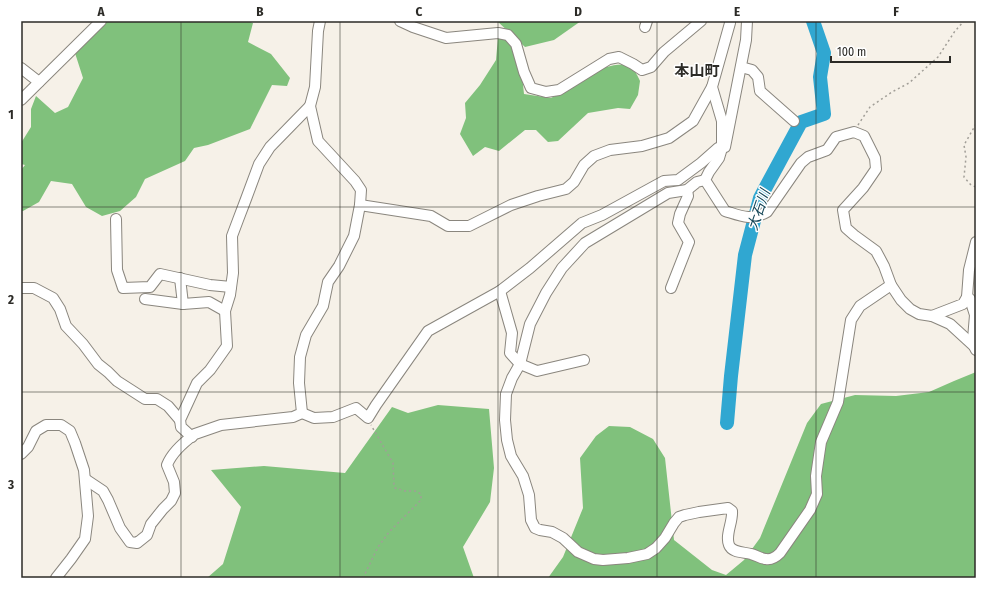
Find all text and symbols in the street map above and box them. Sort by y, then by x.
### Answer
text: A [96,4,105,19]
text: B [256,4,264,19]
text: C [416,4,423,19]
text: D [574,4,582,19]
text: E [734,4,740,19]
text: F [893,4,899,19]
scale bar [831,38,950,64]
text: 100 m [837,45,866,59]
district label: 本山町 [674,62,720,80]
text: 1 [8,107,14,122]
water label: 大石川 [744,185,775,233]
text: 2 [7,292,14,307]
text: 3 [7,477,14,492]

